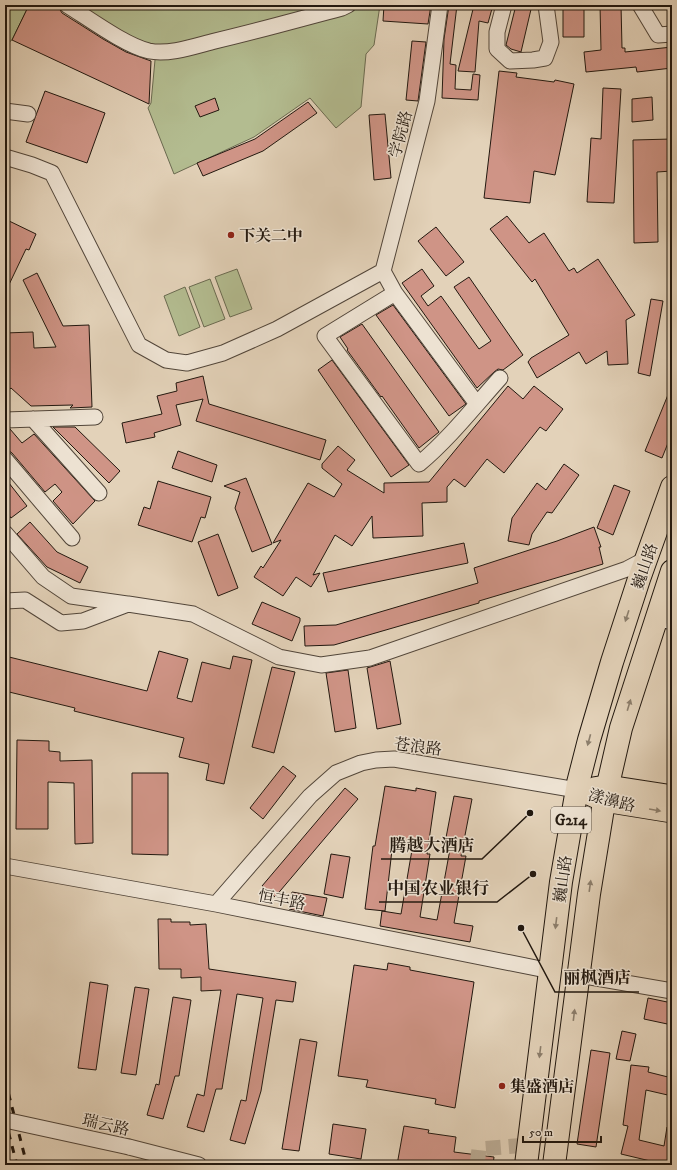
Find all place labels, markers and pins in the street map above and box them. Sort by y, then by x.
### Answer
place label: 下关二中 [239,226,303,246]
marker: 下关二中 [226,230,236,240]
callout: 腾越大酒店 [381,830,482,859]
callout: 中国农业银行 [379,873,497,902]
callout: 丽枫酒店 [555,963,639,992]
place label: 集盛酒店 [510,1077,574,1097]
marker: 集盛酒店 [497,1081,507,1091]

